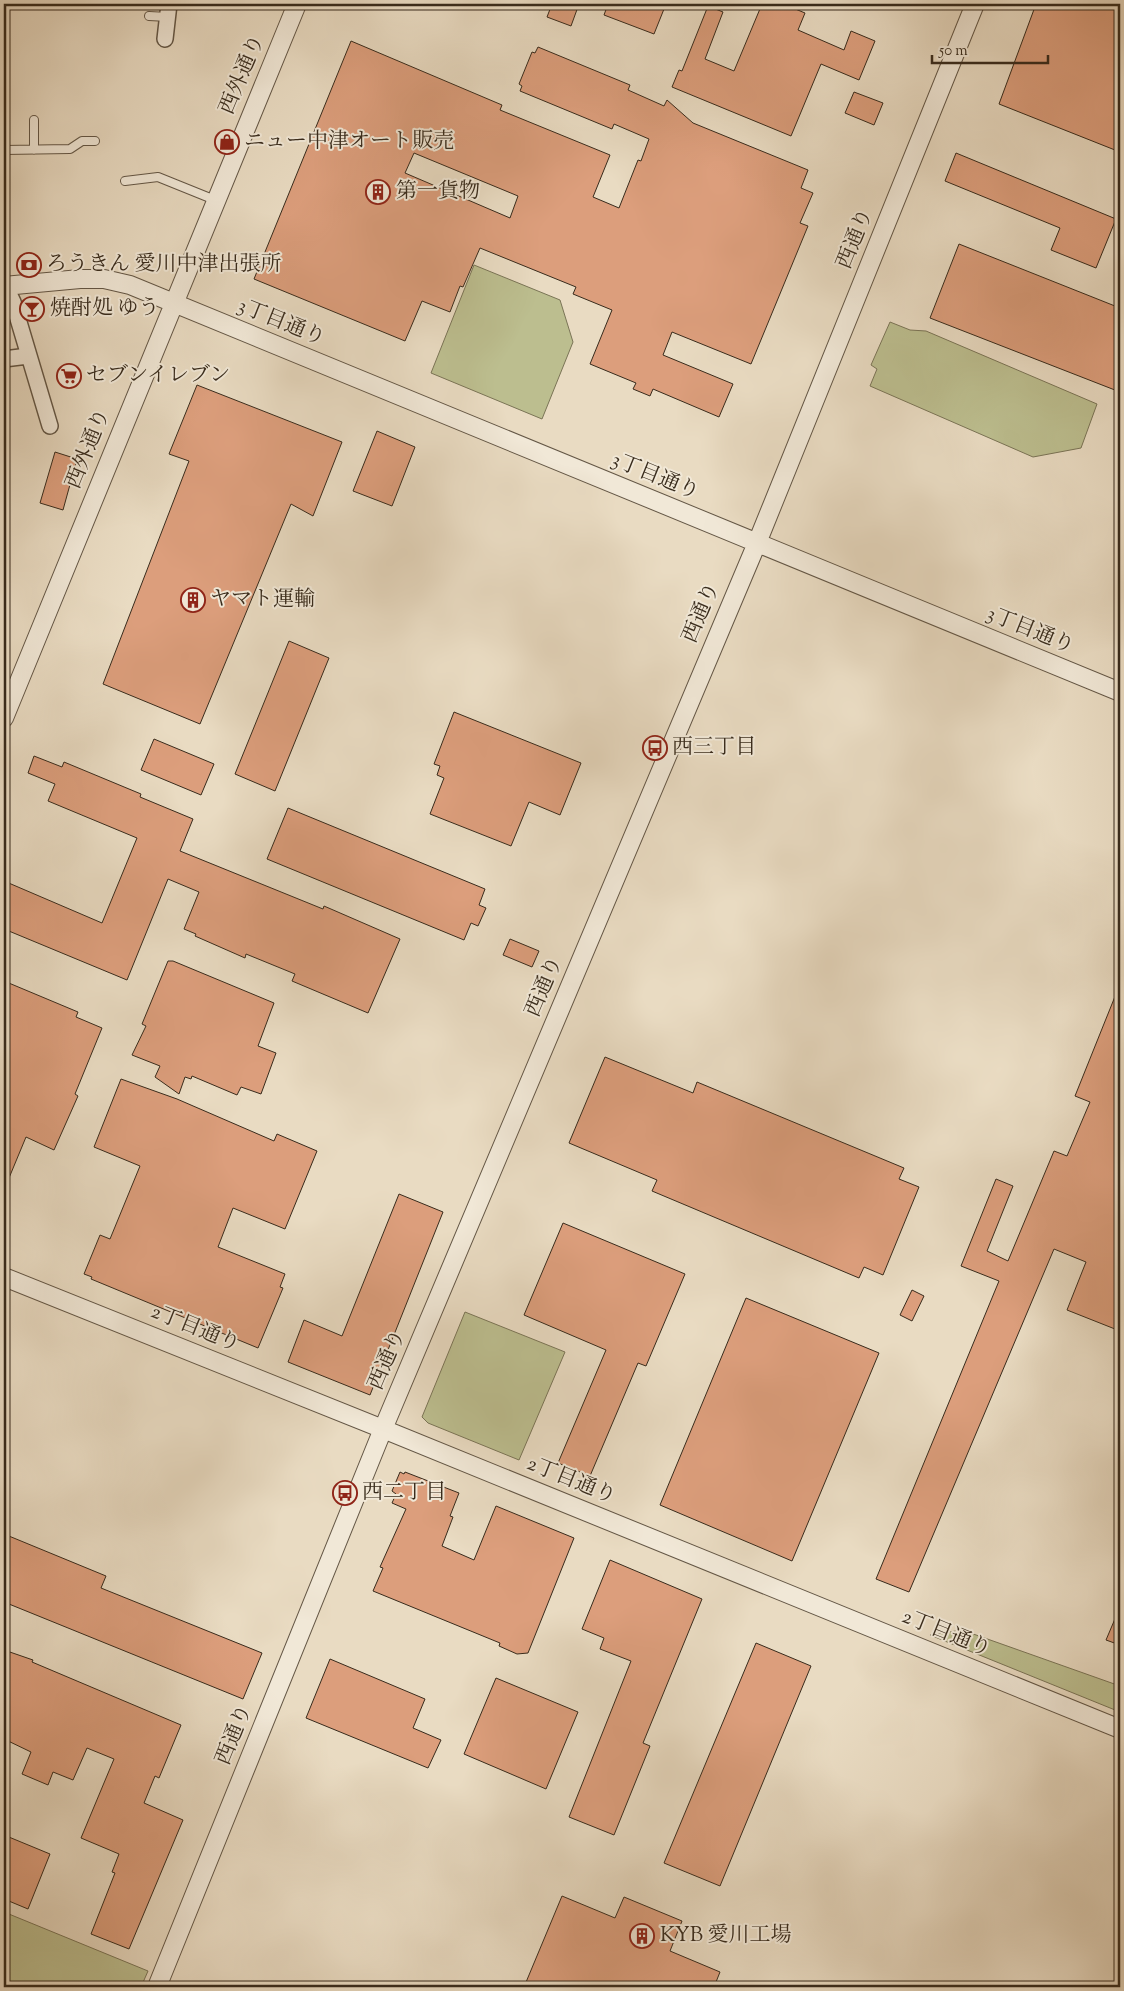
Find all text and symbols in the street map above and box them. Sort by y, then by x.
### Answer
street label: 西外通り [213,30,273,120]
scale bar [932,32,1048,64]
text: 50 m [938,41,968,62]
place label: ニュー中津オート販売 [244,127,454,157]
shop icon: ニュー中津オート販売 [214,129,240,155]
place label: 第一貨物 [396,177,480,207]
building icon: 第一貨物 [365,179,391,205]
street label: 西通り [830,204,882,274]
place label: ろうきん 愛川中津出張所 [46,250,281,280]
bank icon: ろうきん 愛川中津出張所 [16,252,42,278]
street label: 3丁目通り [233,292,329,354]
place label: 焼酎処 ゆう [50,294,159,324]
bar icon: 焼酎処 ゆう [19,296,45,322]
place label: セブンイレブン [86,361,230,391]
supermarket icon: セブンイレブン [56,363,82,389]
street label: 西外通り [59,404,119,494]
street label: 3丁目通り [607,446,703,508]
street label: 西通り [676,578,728,648]
place label: ヤマト運輸 [210,585,315,615]
building icon: ヤマト運輸 [180,587,206,613]
street label: 3丁目通り [982,600,1078,662]
place label: 西三丁目 [672,733,756,763]
bus stop icon: 西三丁目 [642,735,668,761]
street label: 西通り [519,952,571,1022]
street label: 2丁目通り [146,1298,244,1360]
street label: 西通り [362,1325,414,1395]
street label: 2丁目通り [522,1450,620,1512]
place label: 西二丁目 [362,1478,446,1508]
bus stop icon: 西二丁目 [332,1480,358,1506]
street label: 2丁目通り [897,1603,995,1665]
street label: 西通り [209,1700,261,1770]
place label: KYB 愛川工場 [660,1921,791,1951]
building icon: KYB 愛川工場 [629,1923,655,1949]

